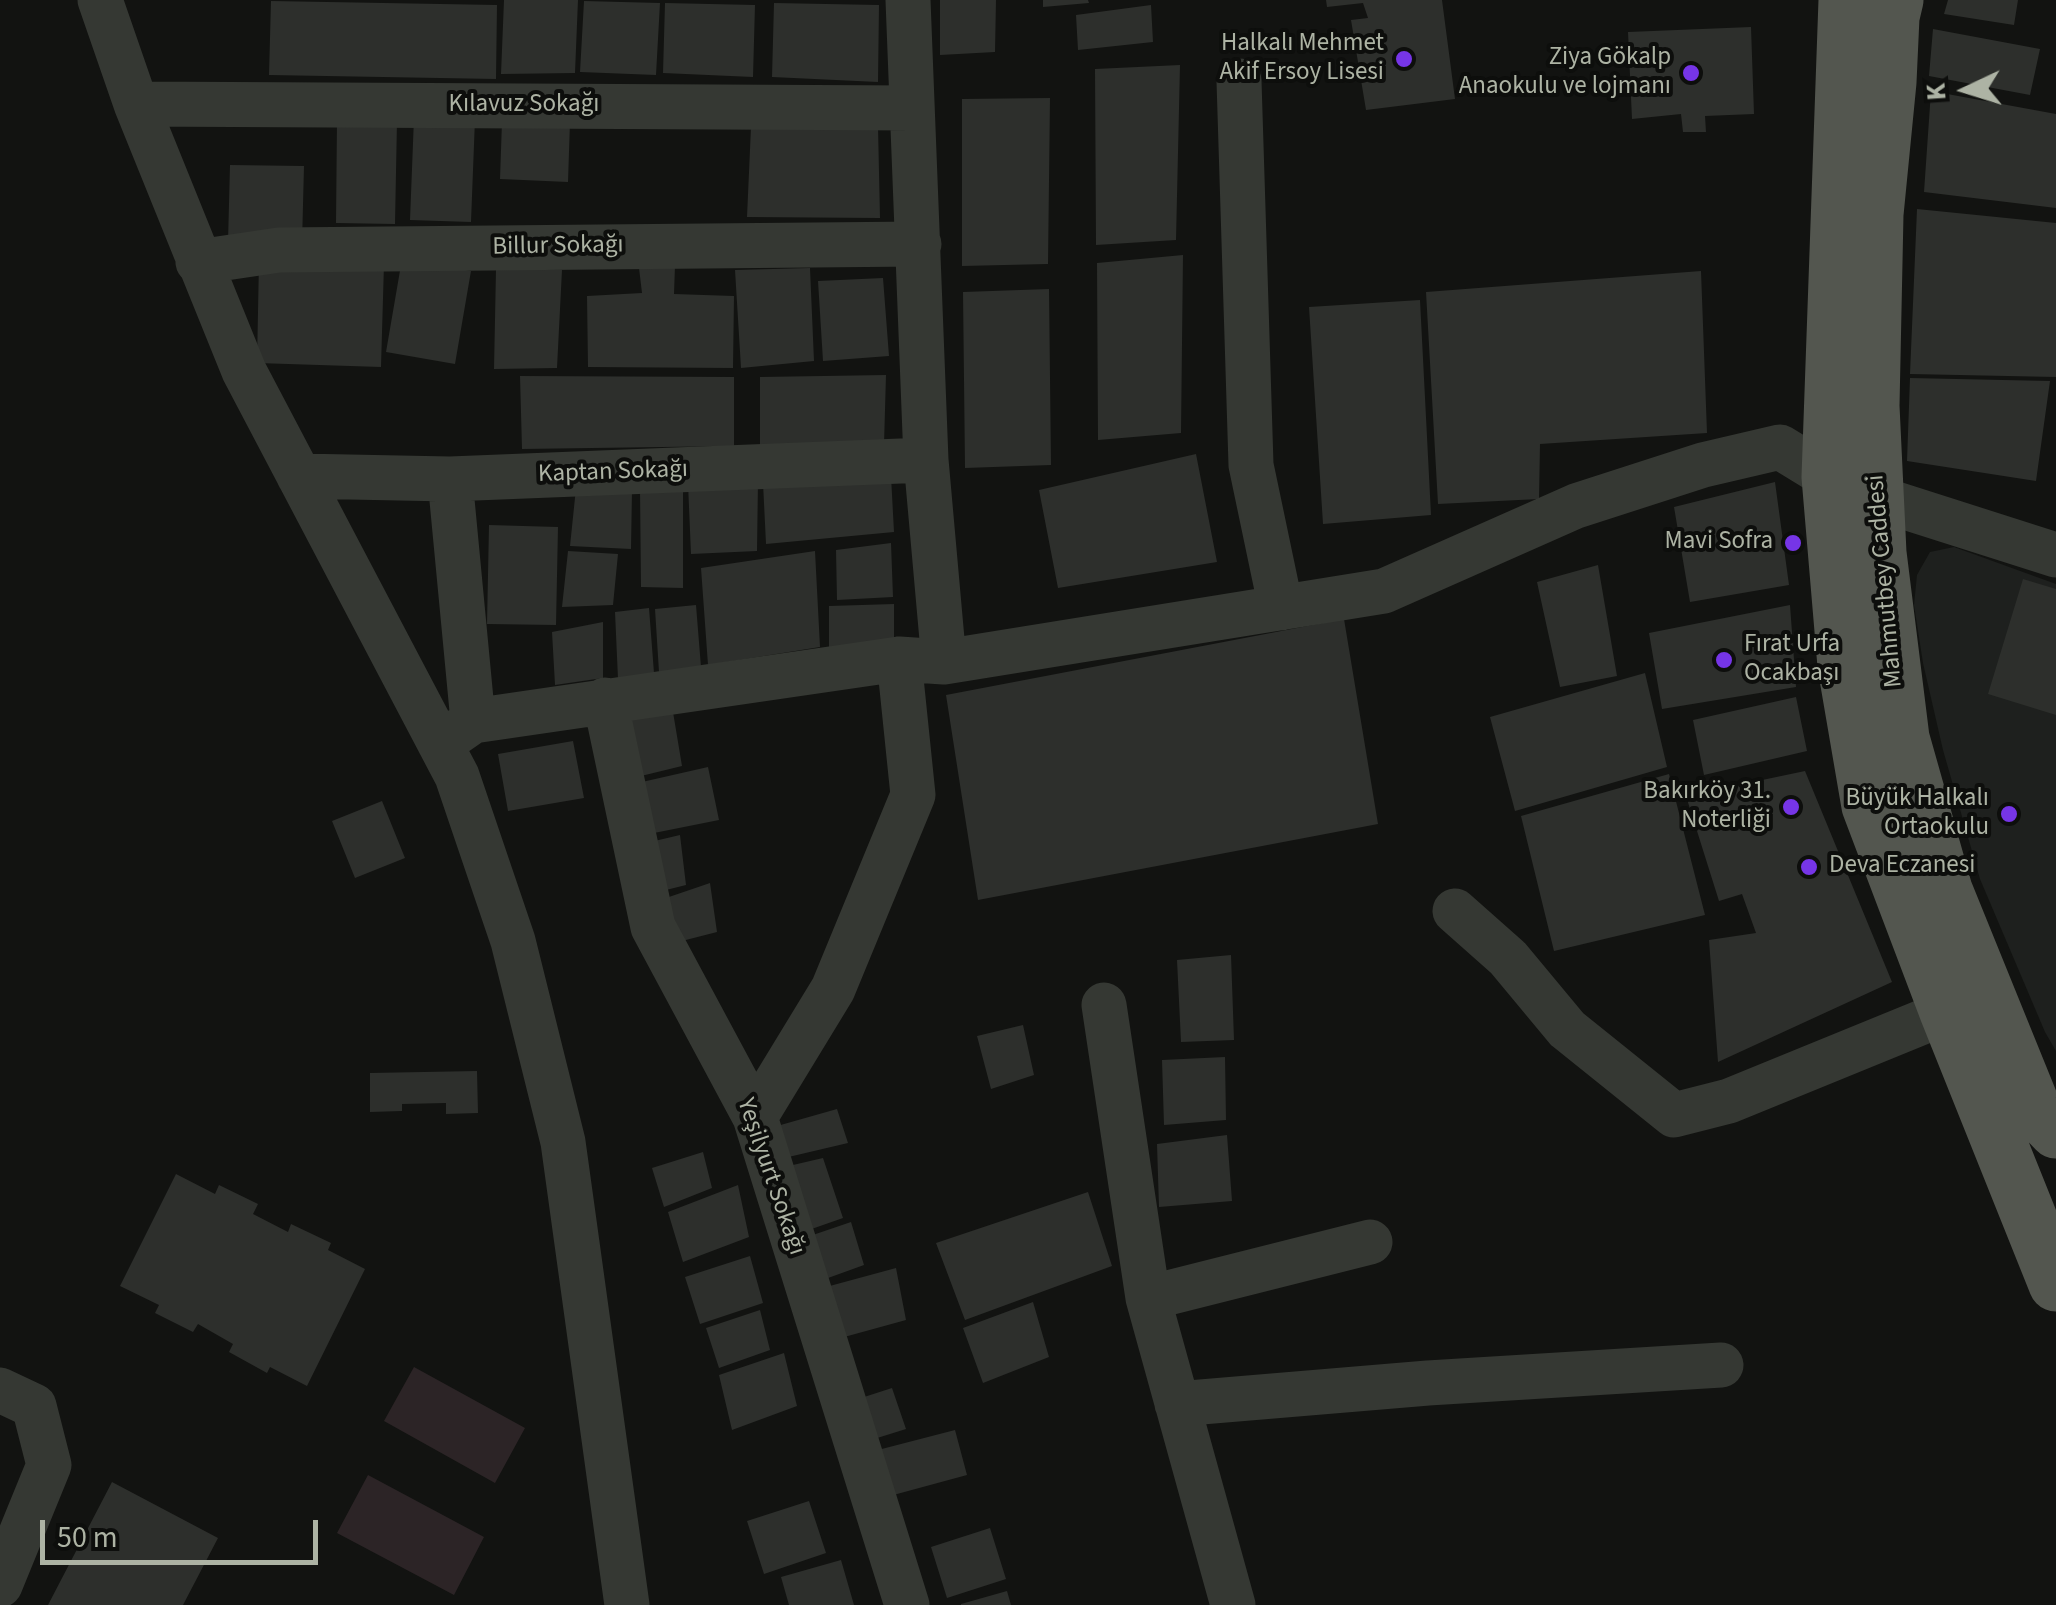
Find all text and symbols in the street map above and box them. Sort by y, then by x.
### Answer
place label: Halkalı Mehmet Akif Ersoy Lisesi [1219,30,1384,89]
north arrow [1916,40,2016,140]
place label: Ziya Gökalp Anaokulu ve lojmanı [1459,44,1671,103]
marker: Halkalı Mehmet Akif Ersoy Lisesi [1393,48,1415,70]
marker: Ziya Gökalp Anaokulu ve lojmanı [1680,62,1702,84]
text: K [1916,82,1957,102]
street label: Kılavuz Sokağı [449,91,599,121]
street label: Billur Sokağı [492,231,624,263]
street label: Kaptan Sokağı [537,455,689,491]
street label: Mahmutbey Caddesi [1862,473,1910,689]
place label: Mavi Sofra [1665,528,1773,558]
marker: Mavi Sofra [1782,532,1804,554]
place label: Fırat Urfa Ocakbaşı [1744,631,1840,690]
marker: Fırat Urfa Ocakbaşı [1713,649,1735,671]
place label: Bakırköy 31. Noterliği [1643,778,1771,837]
place label: Büyük Halkalı Ortaokulu [1846,785,1989,844]
marker: Bakırköy 31. Noterliği [1780,796,1802,818]
marker: Büyük Halkalı Ortaokulu [1998,803,2020,825]
place label: Deva Eczanesi [1829,852,1975,882]
marker: Deva Eczanesi [1798,856,1820,878]
street label: Yeşilyurt Sokağı [729,1095,811,1259]
scale bar [45,1500,322,1562]
text: 50 m [57,1516,118,1559]

